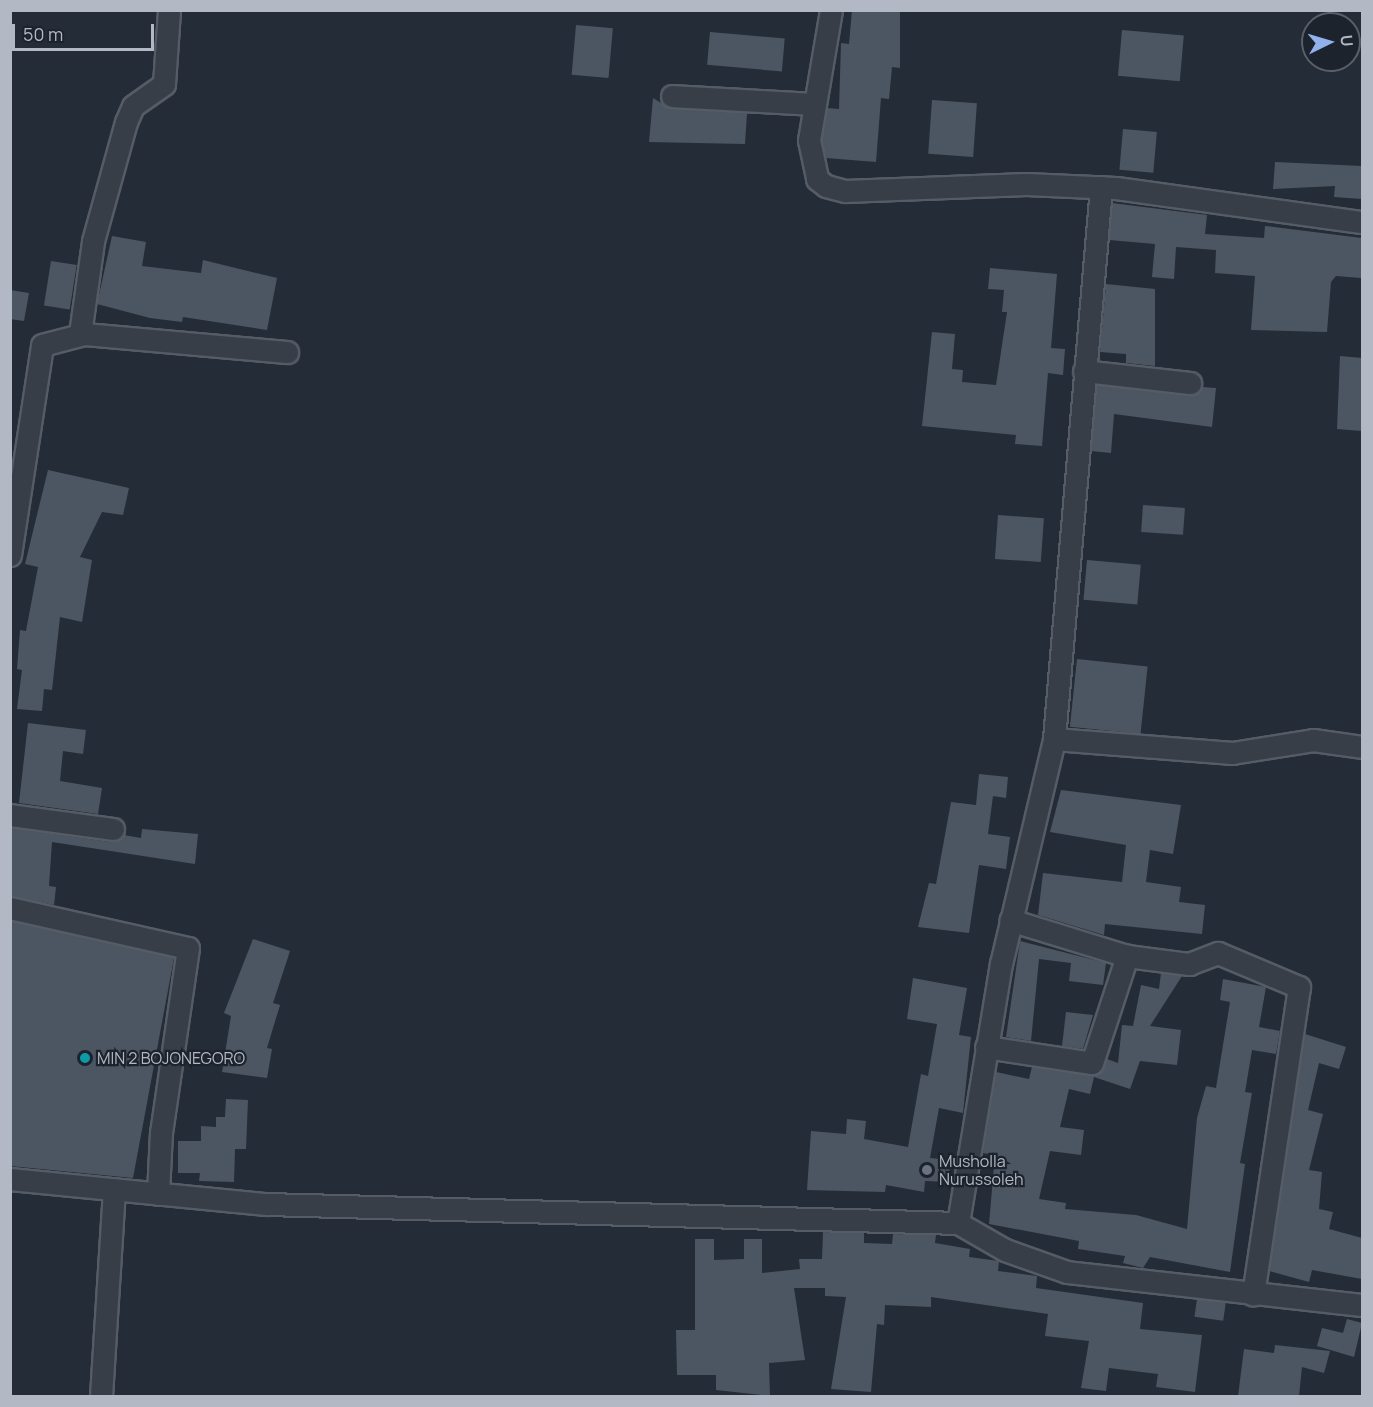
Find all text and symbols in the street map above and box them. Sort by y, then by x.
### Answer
scale bar [15,12,158,50]
north arrow [1301,12,1361,72]
text: 50 m [23,22,63,46]
text: U [1335,34,1358,47]
place label: MIN 2 BOJONEGORO [97,1048,245,1068]
marker: MIN 2 BOJONEGORO [78,1051,92,1065]
place label: Musholla Nurussoleh [939,1151,1024,1189]
marker: Musholla Nurussoleh [920,1163,934,1177]

